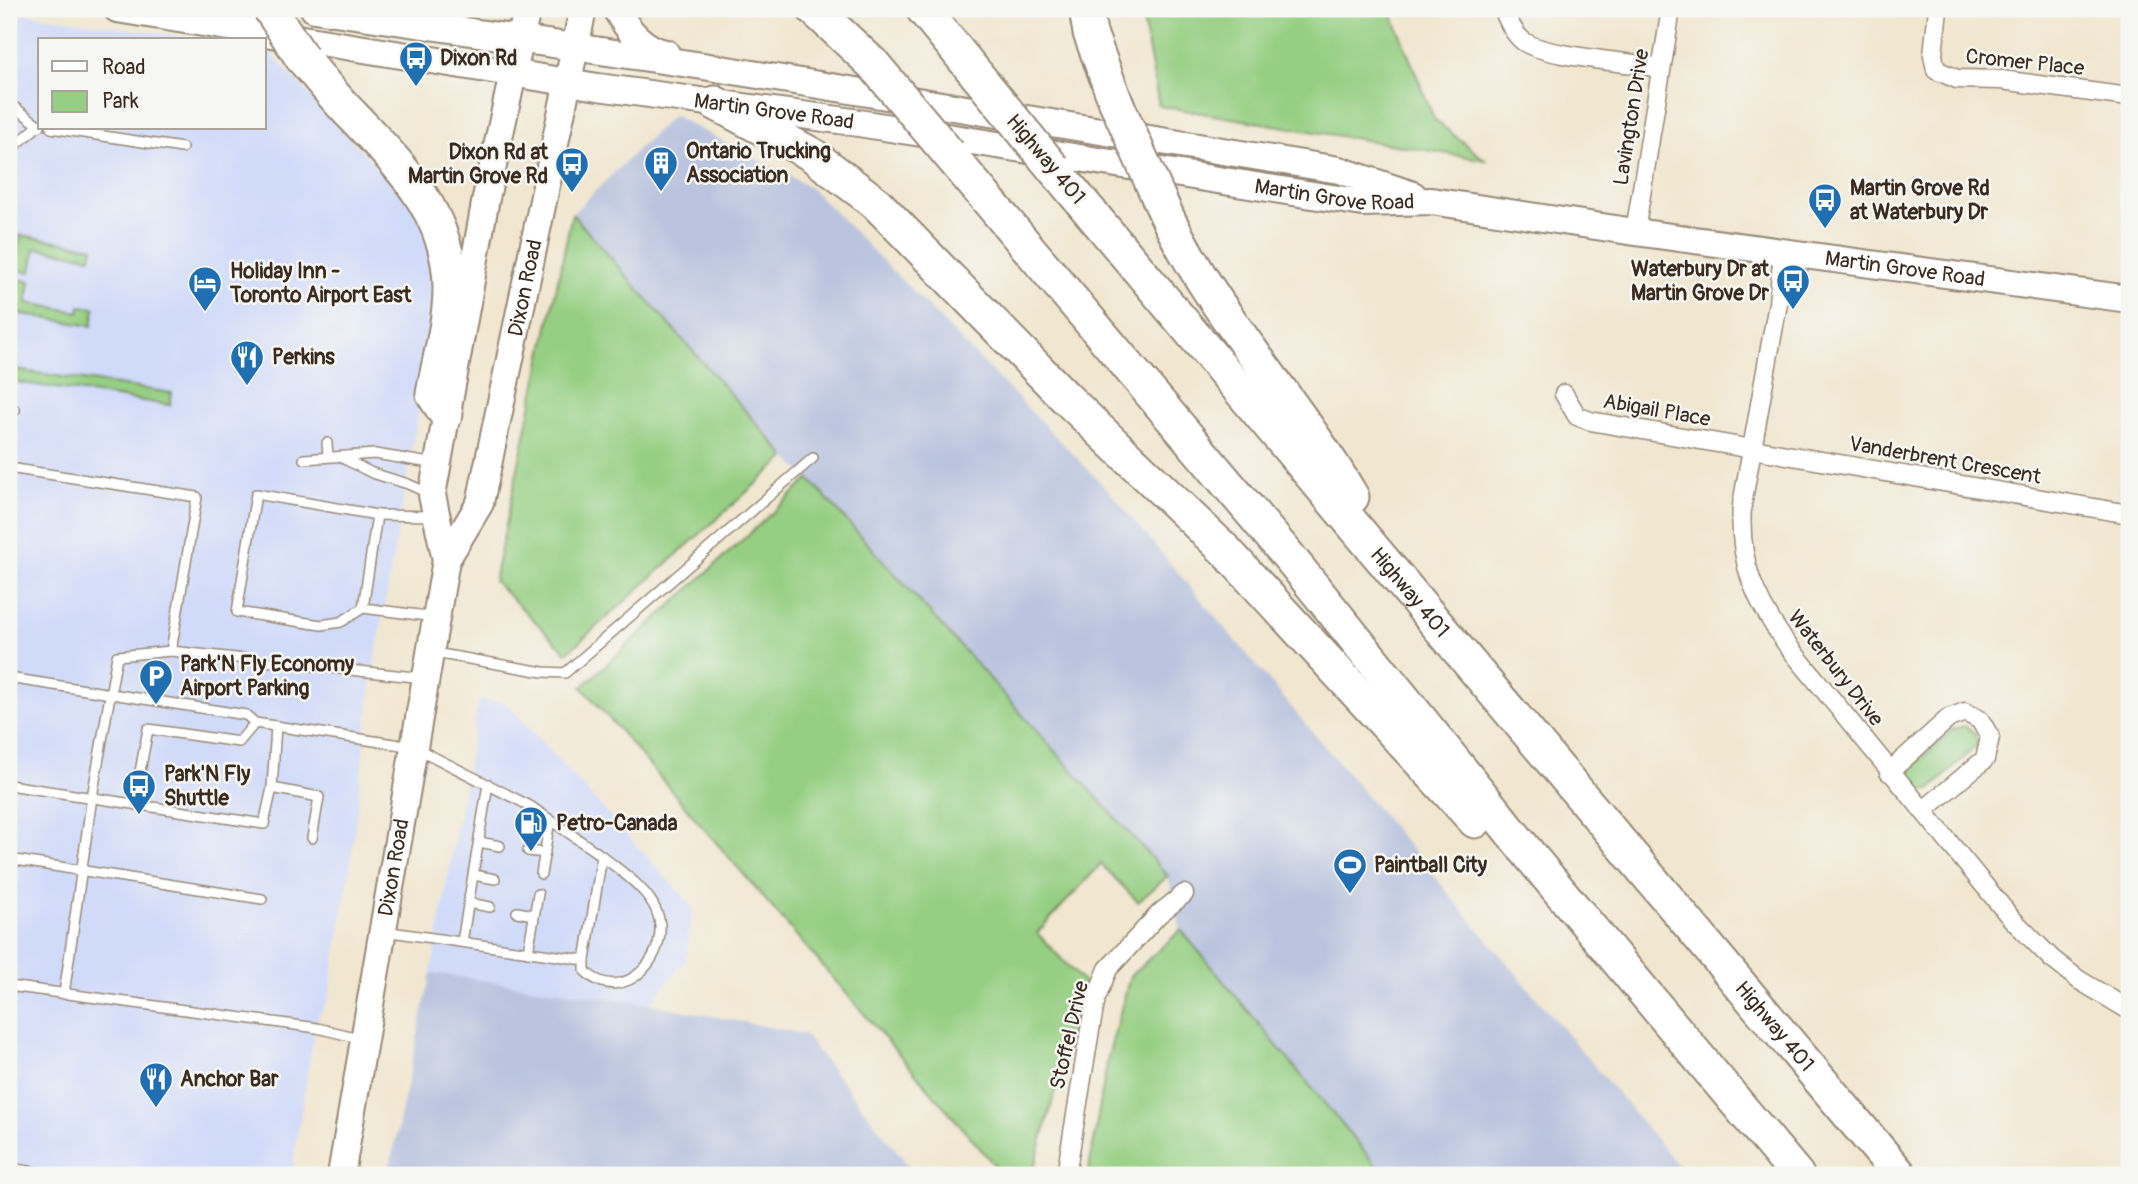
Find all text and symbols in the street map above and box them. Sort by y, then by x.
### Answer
legend [38,38,266,130]
bus stop icon: Dixon Rd [397,39,435,88]
street label: Cromer Place [1964,43,2086,82]
place label: Dixon Rd [440,45,517,72]
street label: Lavington Drive [1607,46,1656,187]
text: Road [102,54,146,81]
street label: Martin Grove Road [692,87,856,136]
text: Park [102,88,139,115]
street label: Highway 401 [1000,109,1091,210]
place label: Ontario Trucking Association [686,138,831,189]
place label: Dixon Rd at Martin Grove Rd [408,139,549,190]
building icon: Ontario Trucking Association [642,144,680,193]
bus stop icon: Dixon Rd at Martin Grove Rd [553,145,591,194]
street label: Martin Grove Road [1253,173,1415,217]
place label: Martin Grove Rd at Waterbury Dr [1850,175,1990,226]
bus stop icon: Martin Grove Rd at Waterbury Dr [1806,181,1844,230]
street label: Dixon Road [502,237,549,339]
street label: Martin Grove Road [1823,245,1987,293]
place label: Waterbury Dr at Martin Grove Dr [1631,256,1770,307]
place label: Holiday Inn - Toronto Airport East [229,258,412,309]
bus stop icon: Waterbury Dr at Martin Grove Dr [1774,262,1812,311]
hotel icon: Holiday Inn - Toronto Airport East [186,264,224,313]
restaurant icon: Perkins [228,338,266,387]
place label: Perkins [272,344,335,371]
street label: Abigail Place [1601,388,1713,433]
street label: Vanderbrent Crescent [1847,430,2044,491]
street label: Highway 401 [1364,542,1455,643]
street label: Waterbury Drive [1782,605,1890,732]
place label: Park'N Fly Economy Airport Parking [180,651,354,702]
parking icon: Park'N Fly Economy Airport Parking [137,657,175,706]
place label: Park'N Fly Shuttle [164,761,250,812]
bus stop icon: Park'N Fly Shuttle [120,767,158,816]
fuel station icon: Petro-Canada [512,804,550,853]
place label: Petro-Canada [556,810,678,837]
street label: Dixon Road [372,817,416,918]
sports icon: Paintball City [1331,846,1369,895]
place label: Paintball City [1374,852,1487,879]
street label: Highway 401 [1729,976,1820,1077]
street label: Stoffel Drive [1044,978,1095,1092]
restaurant icon: Anchor Bar [137,1060,175,1109]
place label: Anchor Bar [180,1066,279,1093]

